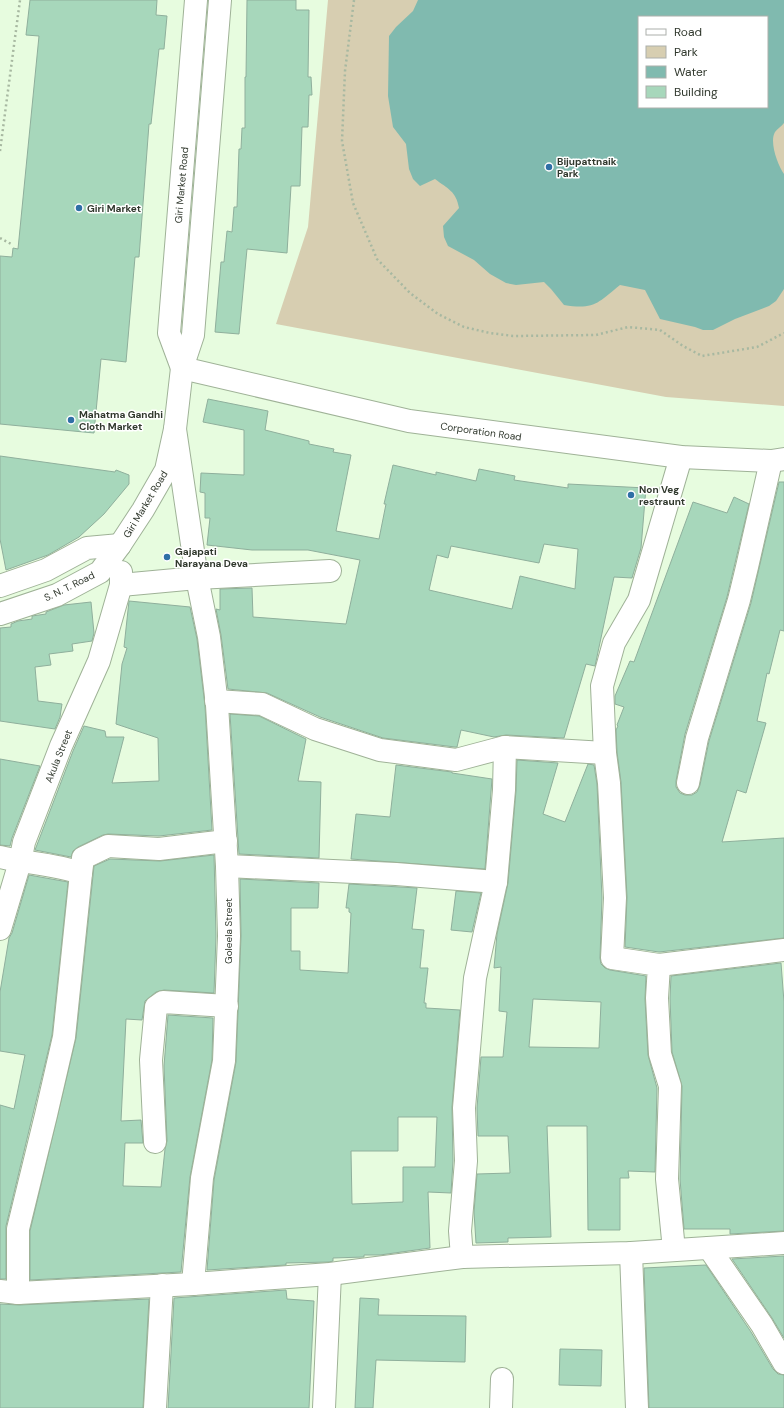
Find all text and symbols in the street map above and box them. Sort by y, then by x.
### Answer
legend [638,16,768,108]
text: Road [674,24,702,40]
text: Park [674,44,698,60]
text: Water [674,64,708,80]
text: Building [674,84,718,100]
street label: Giri Market Road [172,146,191,224]
place label: Bijupattnaik Park [557,155,617,180]
marker: Bijupattnaik Park [544,162,554,172]
place label: Giri Market [87,202,141,215]
marker: Giri Market [74,203,84,213]
place label: Mahatma Gandhi Cloth Market [79,408,163,433]
marker: Mahatma Gandhi Cloth Market [66,415,76,425]
street label: Corporation Road [439,419,522,444]
street label: Giri Market Road [120,468,171,540]
place label: Non Veg restraunt [639,483,685,508]
marker: Non Veg restraunt [626,490,636,500]
place label: Gajapati Narayana Deva [175,545,248,570]
marker: Gajapati Narayana Deva [162,552,172,562]
street label: S. N. T. Road [42,569,97,604]
street label: Akula Street [42,728,75,785]
street label: Goleela Street [222,898,235,964]

